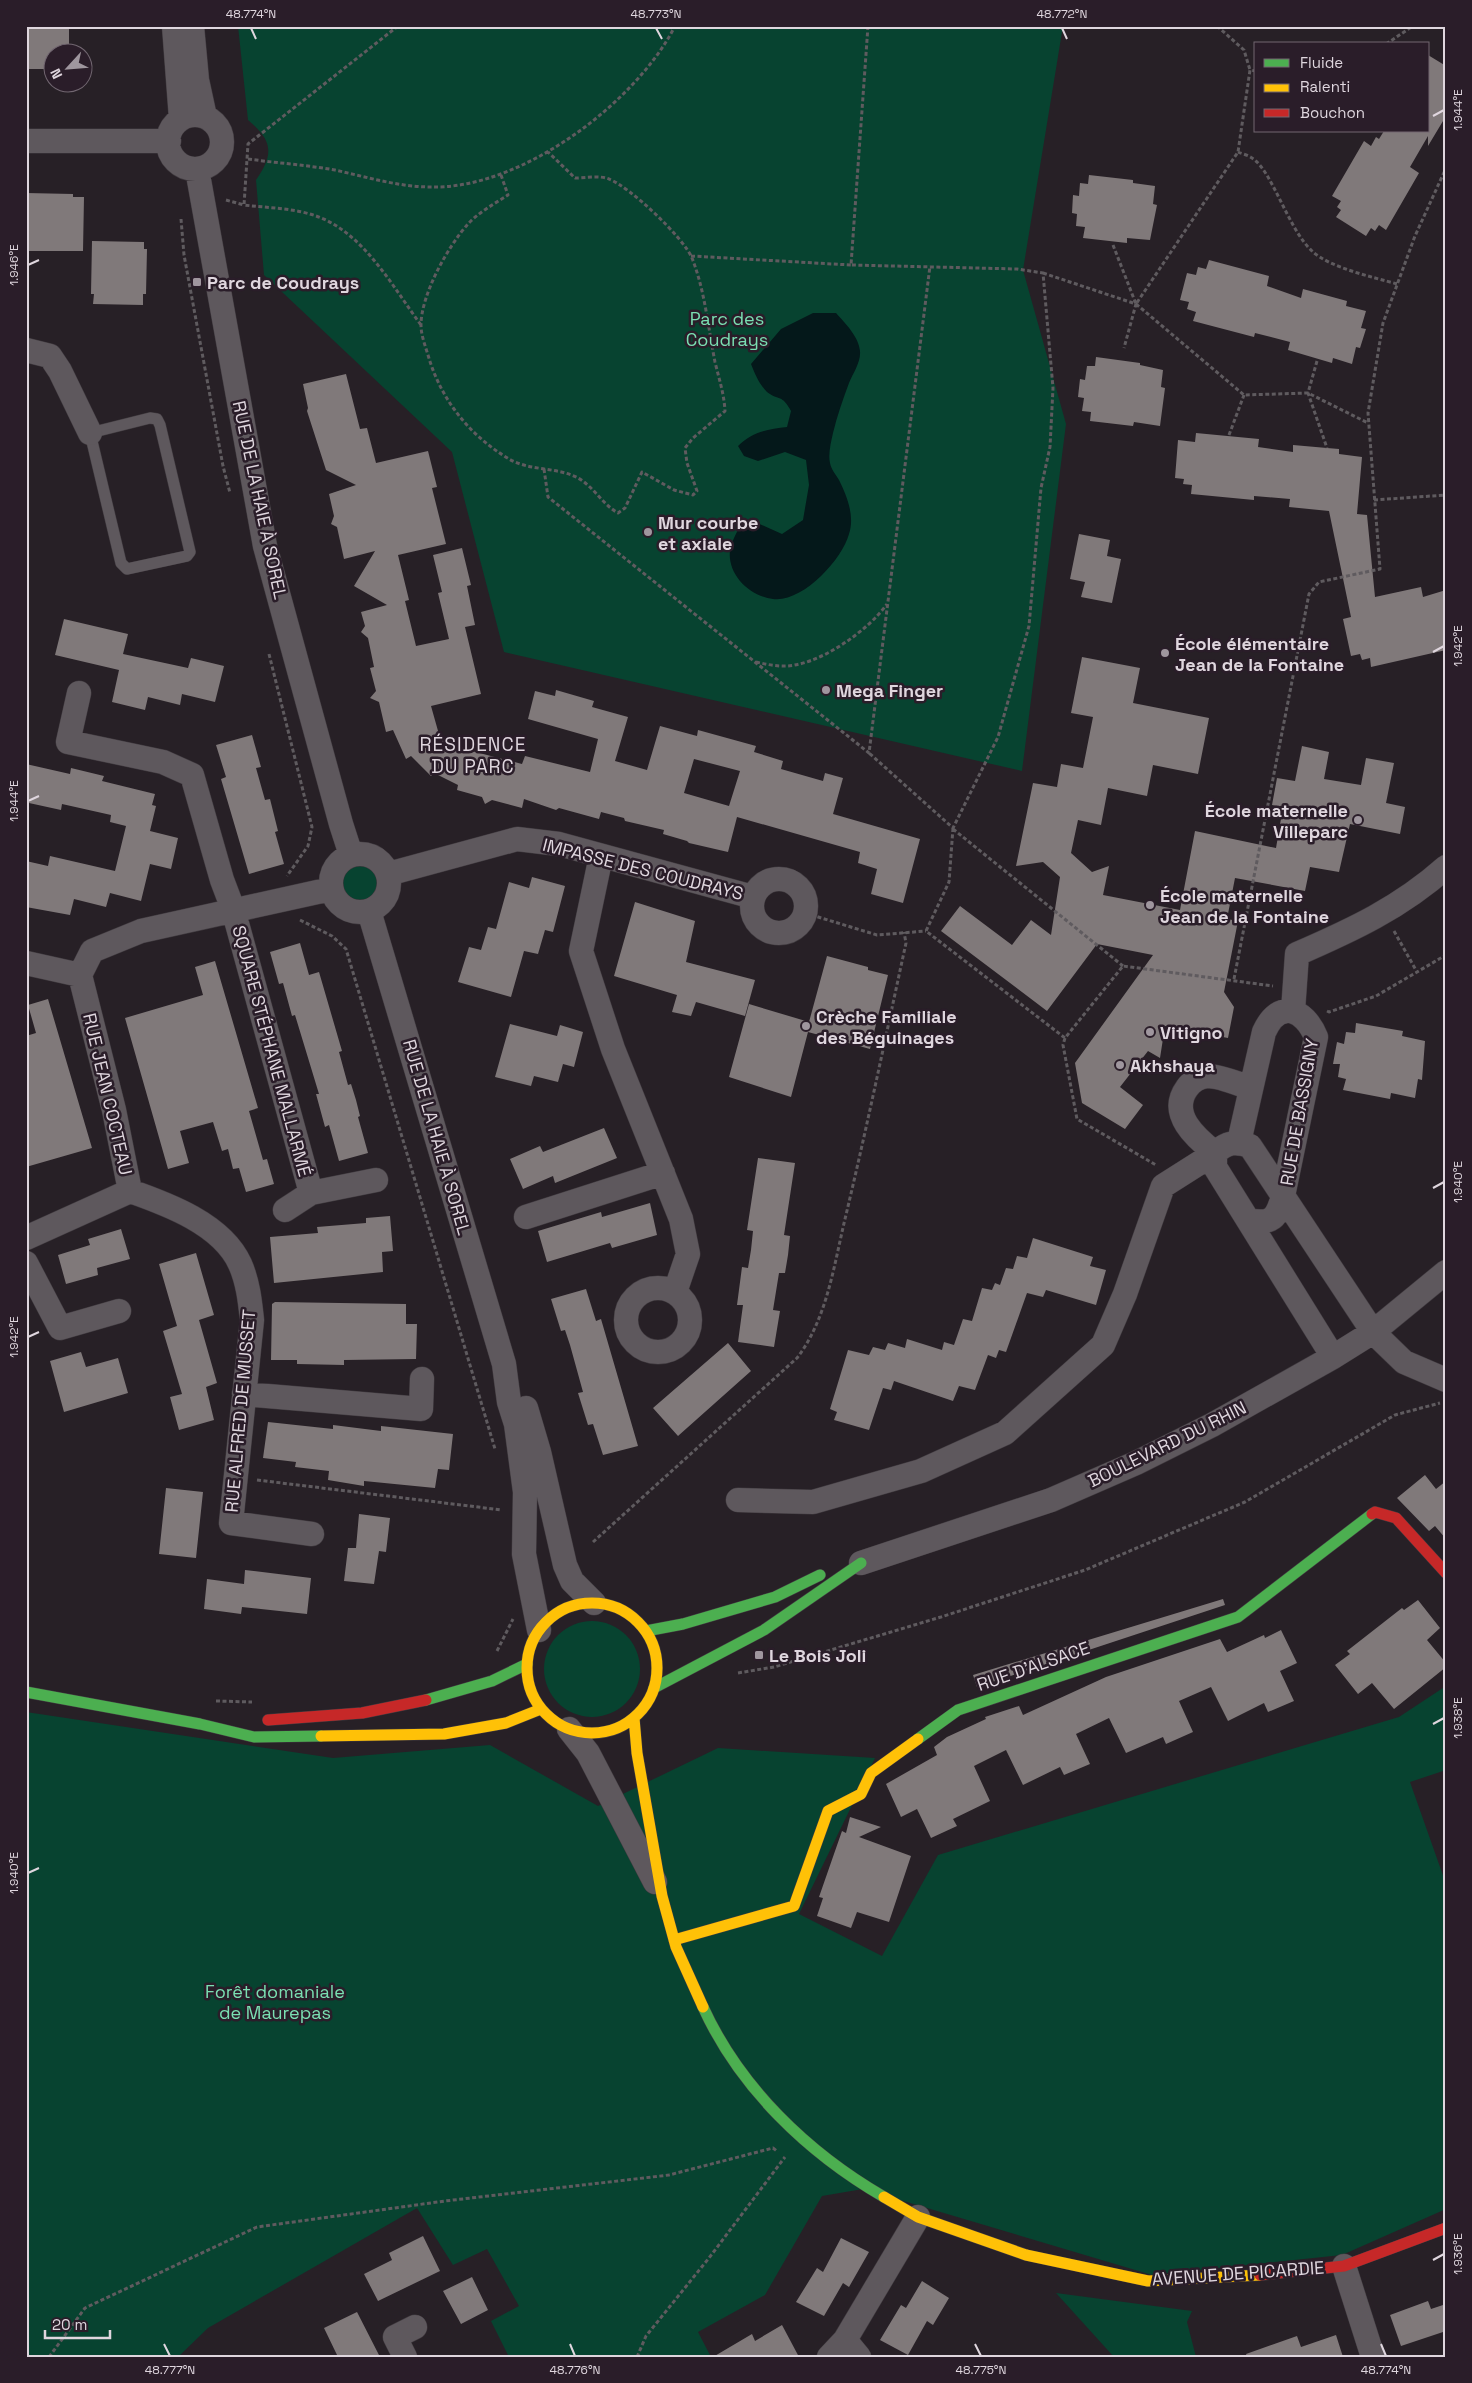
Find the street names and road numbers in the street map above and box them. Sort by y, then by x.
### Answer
street label: RUE DE LA HAIE À SOREL [228,399,292,602]
street label: IMPASSE DES COUDRAYS [540,833,746,905]
street label: SQUARE STÉPHANE MALLARMÉ [227,923,317,1179]
street label: RUE JEAN COCTEAU [78,1011,138,1177]
street label: RUE DE LA HAIE À SOREL [398,1036,476,1238]
street label: RUE DE BASSIGNY [1275,1037,1323,1187]
street label: RUE ALFRED DE MUSSET [220,1308,260,1514]
street label: BOULEVARD DU RHIN [1084,1396,1250,1492]
street label: RUE D'ALSACE [974,1636,1092,1696]
street label: AVENUE DE PICARDIE [1151,2255,1325,2291]

